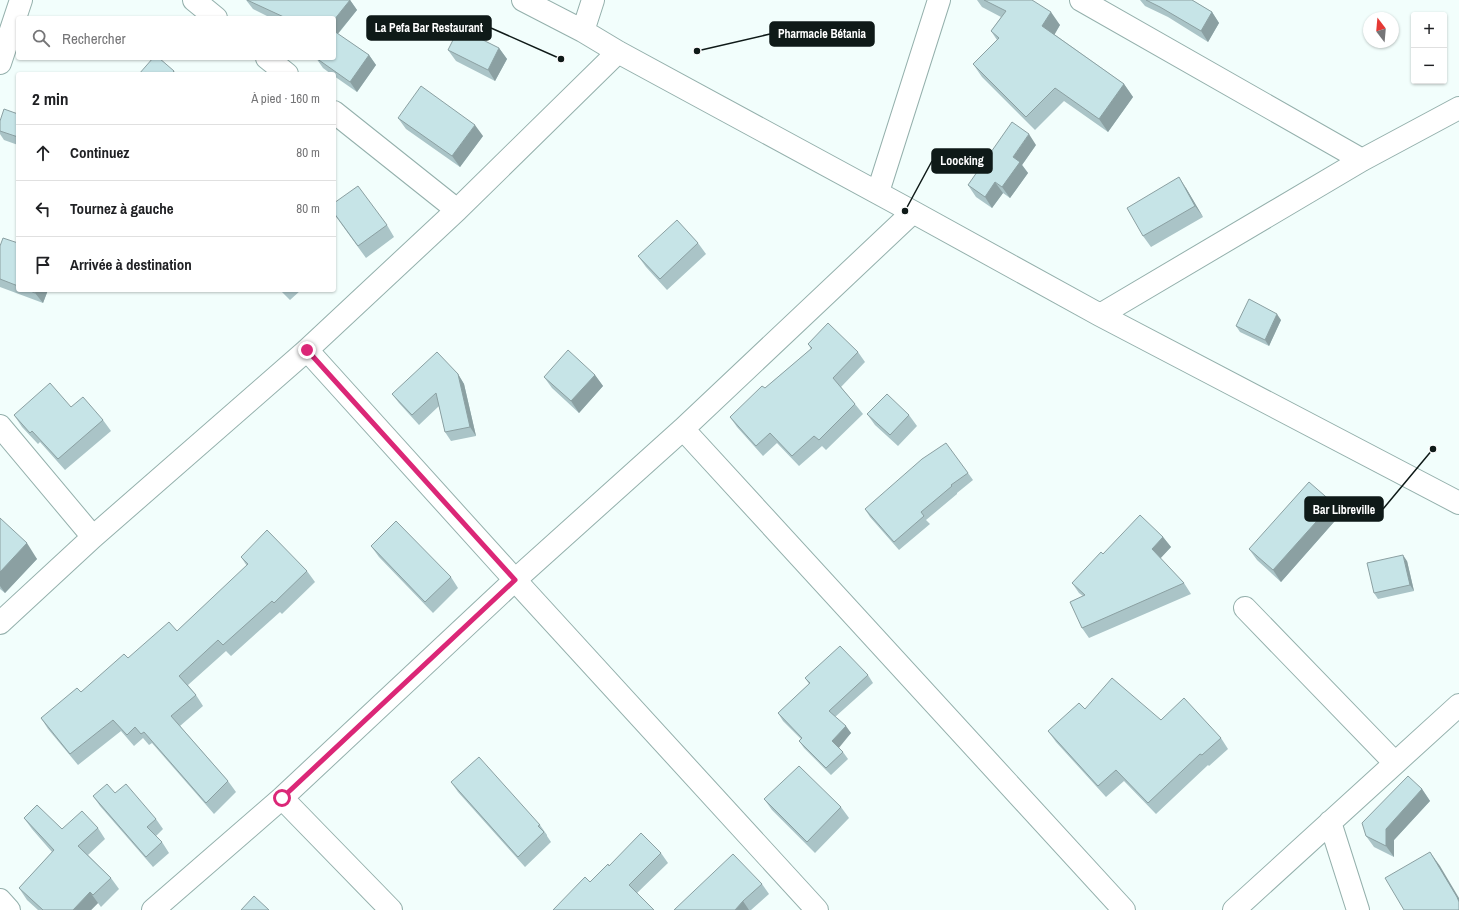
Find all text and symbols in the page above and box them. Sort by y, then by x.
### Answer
north arrow [1363,12,1399,48]
map controls [1411,12,1447,84]
button: + [1411,12,1447,48]
search box [16,16,336,60]
callout: La Pefa Bar Restaurant [367,16,491,40]
text: La Pefa Bar Restaurant [375,20,484,36]
callout: Pharmacie Bétania [770,22,874,46]
text: Pharmacie Bétania [778,26,867,42]
icon: search [30,27,52,49]
text: Rechercher [62,28,126,49]
button: − [1411,48,1447,84]
text: 2 min [32,87,68,110]
text: À pied · 160 m [251,90,320,107]
icon: ahead [32,142,54,164]
text: Continuez [70,142,129,163]
text: 80 m [296,144,320,161]
callout: Loocking [932,149,992,173]
text: Loocking [940,153,984,169]
icon: left [32,198,54,220]
text: Tournez à gauche [70,198,174,219]
text: 80 m [296,200,320,217]
icon: arrive [32,254,54,276]
text: Arrivée à destination [70,254,192,275]
route end [298,341,316,359]
callout: Bar Libreville [1305,497,1383,521]
text: Bar Libreville [1313,502,1376,518]
route start [273,789,291,807]

